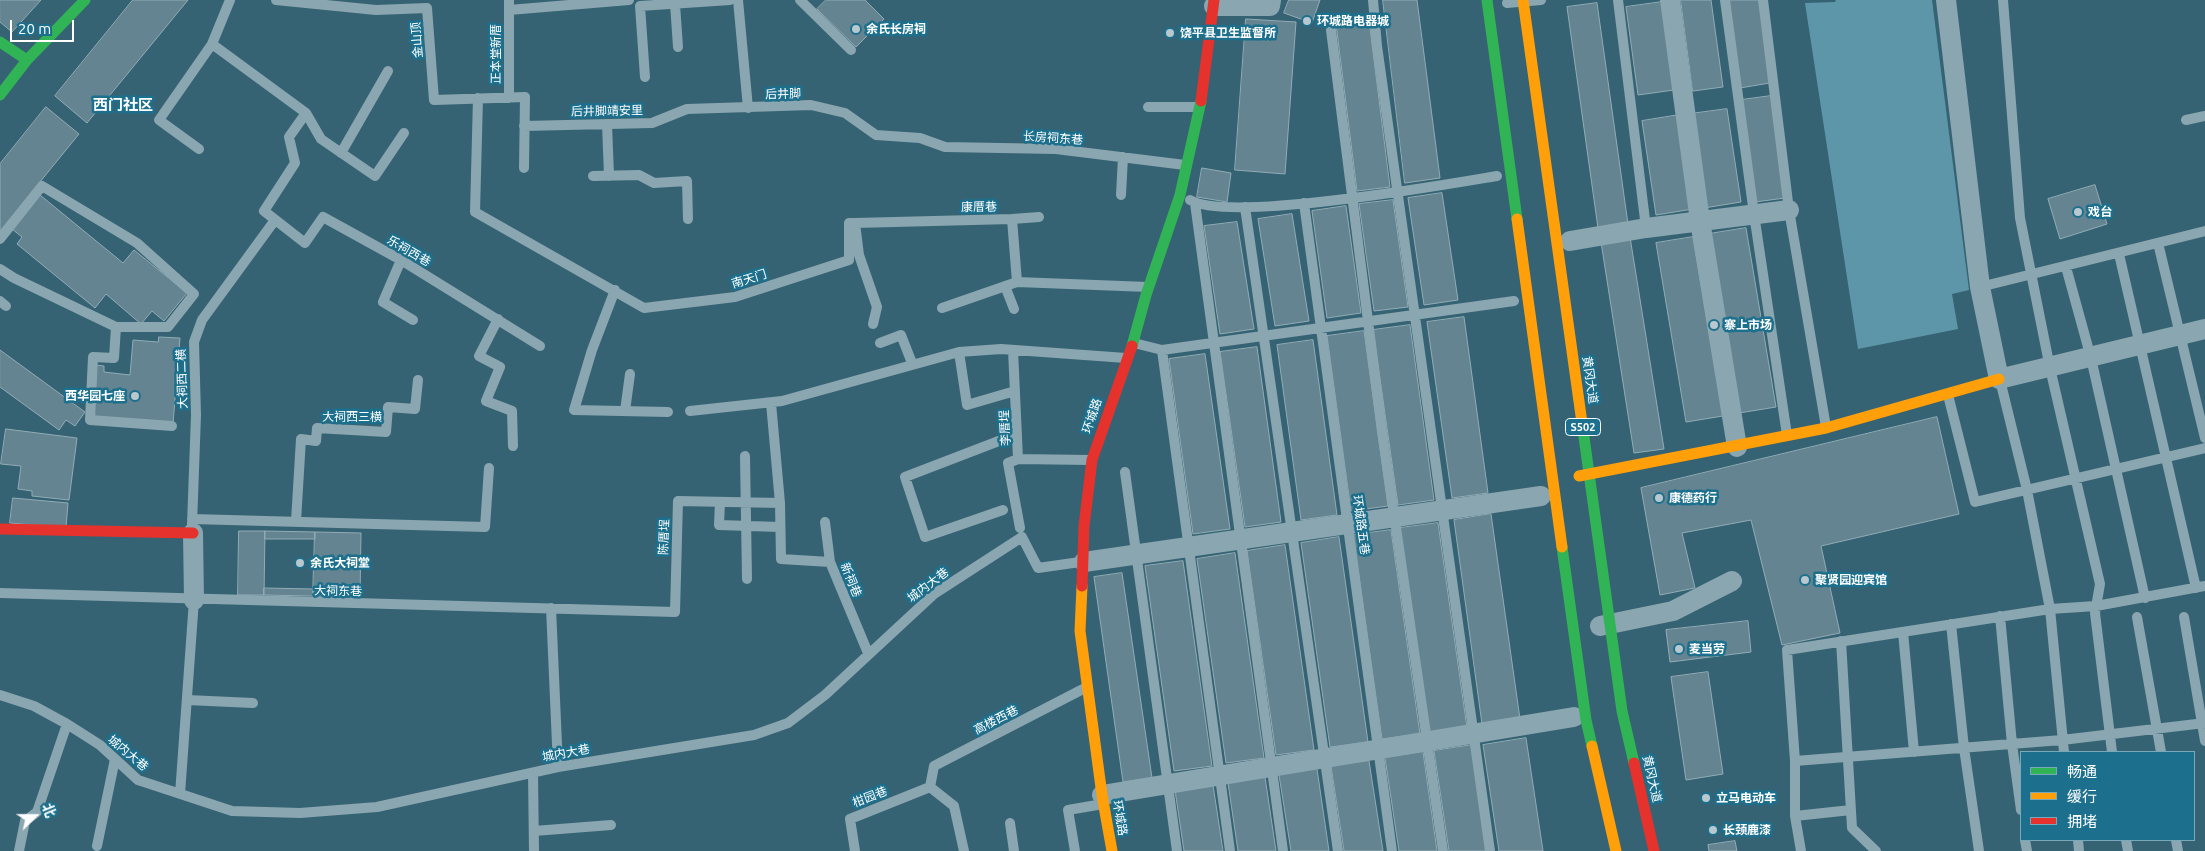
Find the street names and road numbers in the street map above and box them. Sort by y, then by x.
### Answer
street label: 金山顶 [409,22,425,58]
street label: 正本堂新厝 [489,24,503,84]
street label: 后井脚 [765,86,801,102]
street label: 后井脚靖安里 [571,103,643,119]
street label: 长房祠东巷 [1023,129,1083,147]
street label: 康厝巷 [961,199,997,215]
street label: 乐祠西巷 [385,233,433,269]
street label: 南天门 [730,267,768,291]
street label: 大祠西二横 [174,349,190,409]
street label: 黄冈大道 [1580,355,1600,405]
street label: 环城路 [1079,397,1105,435]
street label: 大祠西三横 [322,410,382,424]
street label: 李厝埕 [997,410,1013,446]
road number: S502 [1566,418,1600,436]
street label: 环城路五巷 [1350,494,1372,556]
street label: 陈厝埕 [656,519,672,555]
street label: 新祠巷 [838,561,864,599]
street label: 城内大巷 [904,565,952,605]
street label: 大祠东巷 [314,583,362,599]
street label: 高楼西巷 [971,703,1021,737]
street label: 城内大巷 [105,732,151,774]
street label: 城内大巷 [541,742,591,764]
street label: 黄冈大道 [1640,754,1664,804]
street label: 柑园巷 [851,784,889,810]
street label: 环城路 [1110,799,1130,837]

